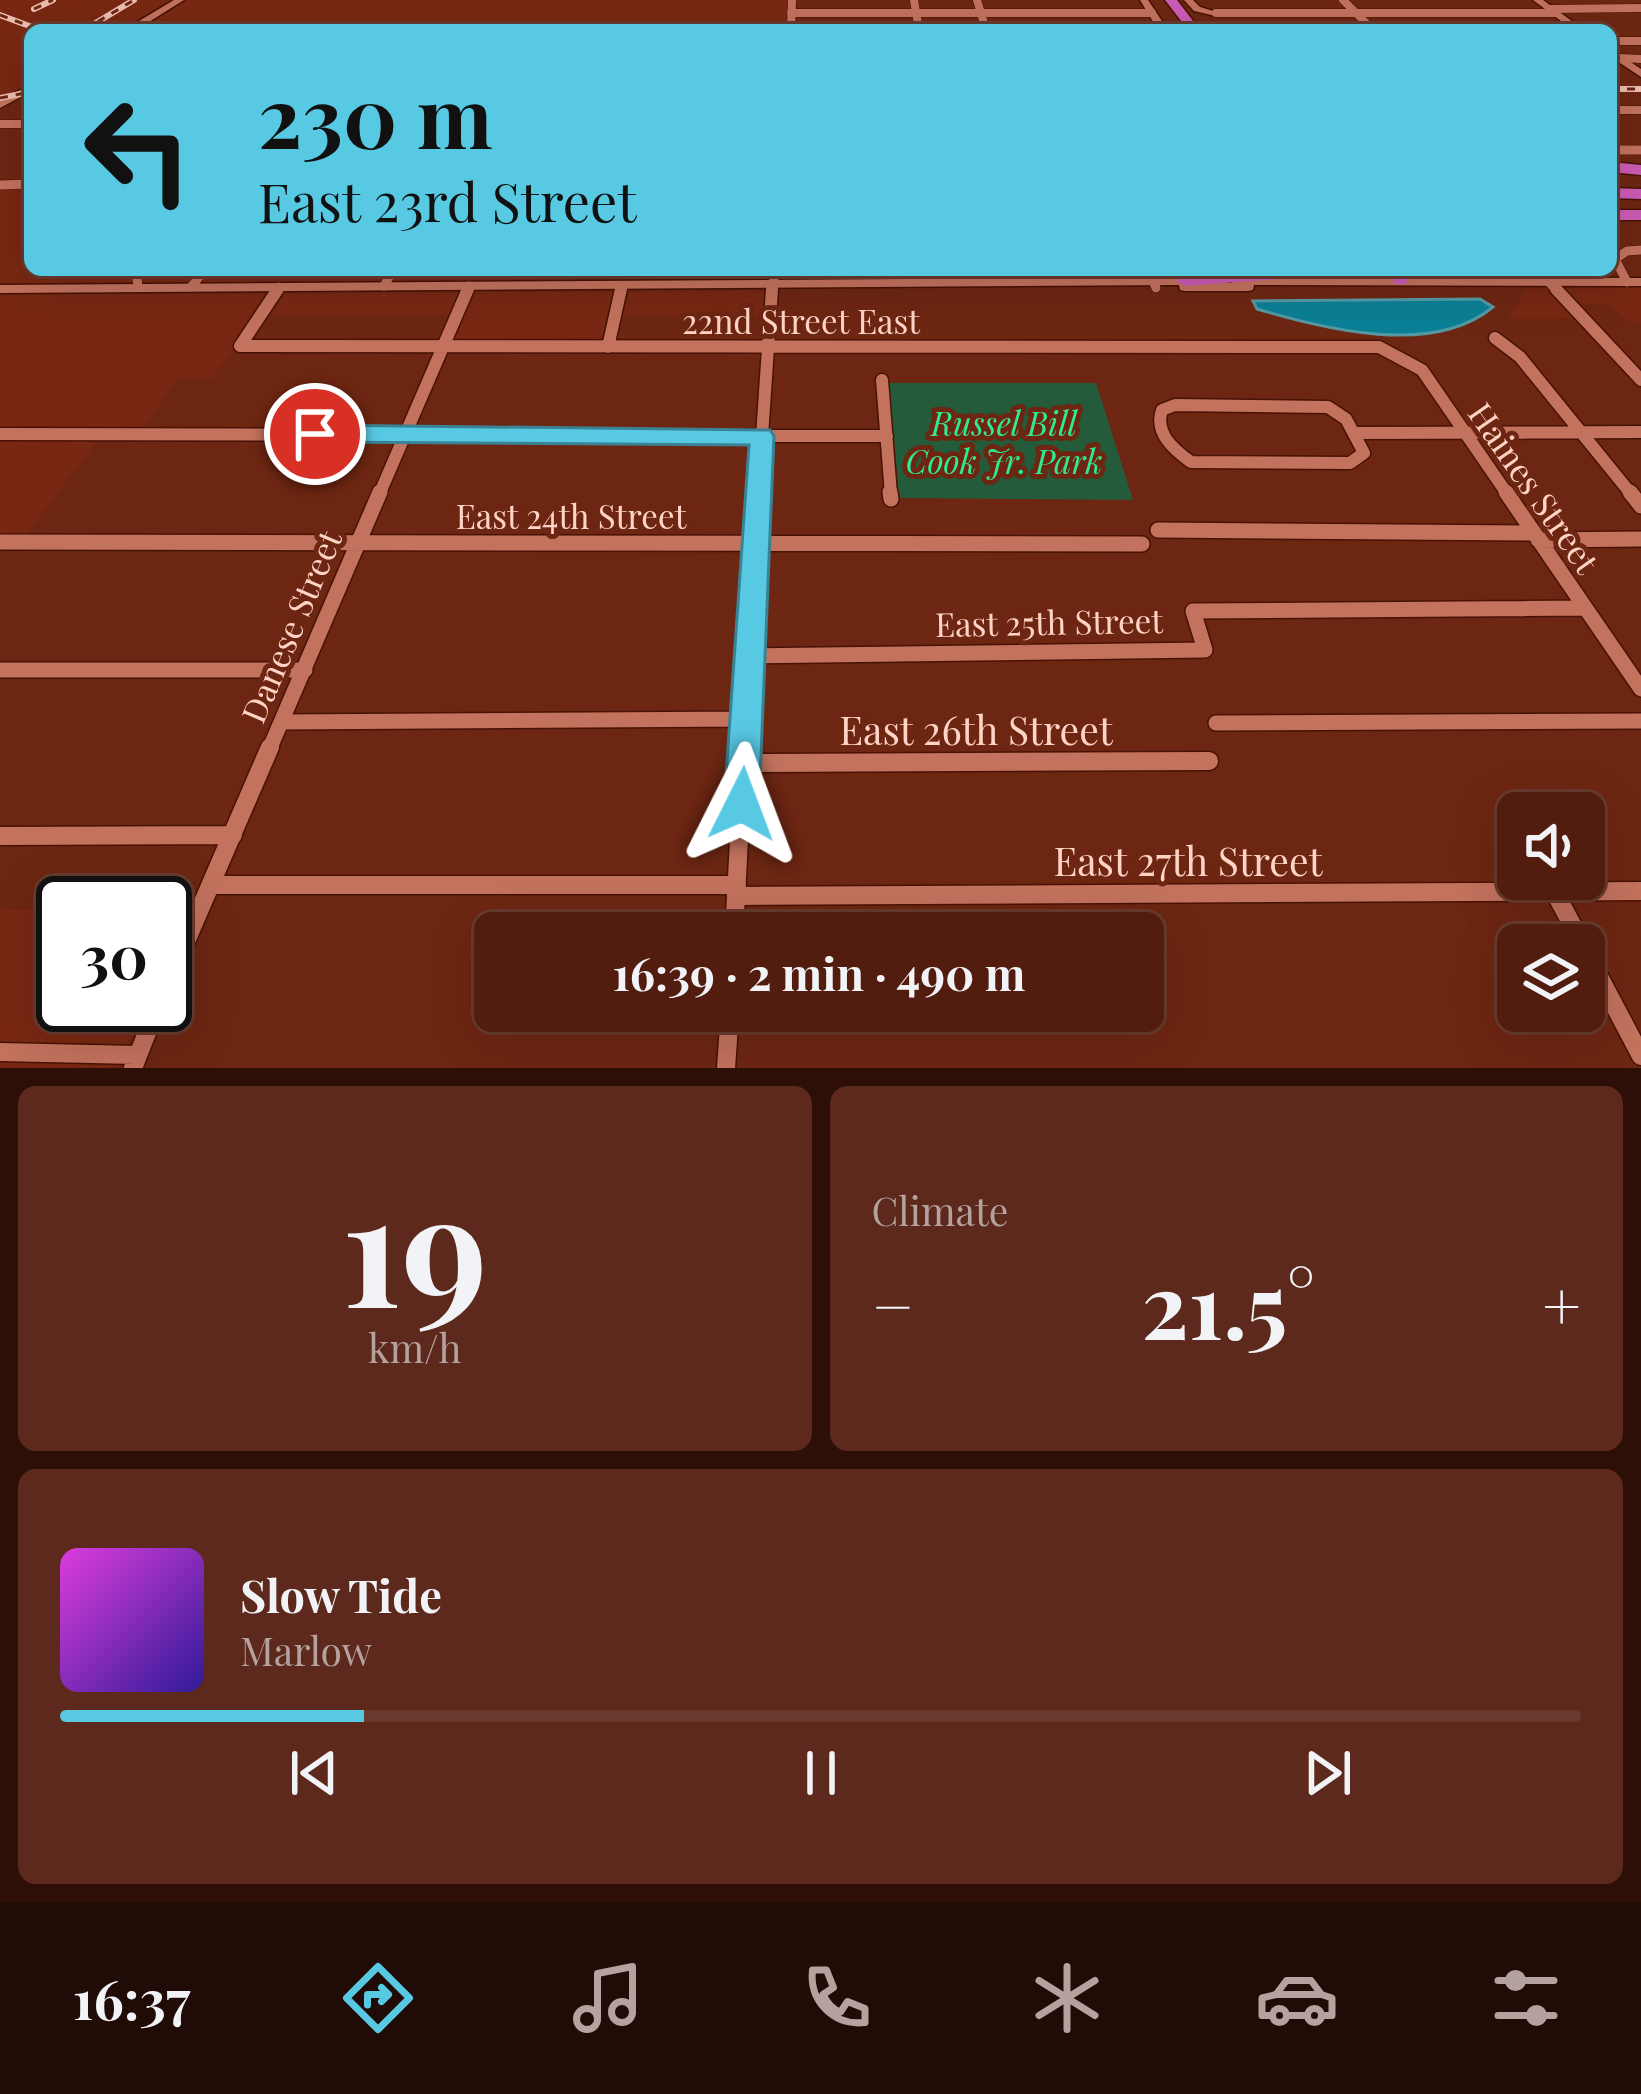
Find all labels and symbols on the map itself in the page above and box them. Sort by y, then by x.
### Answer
street label: 22nd Street East [682,298,921,342]
pin [264,383,366,485]
street label: Haines Street [1460,393,1611,582]
park label: Russel Bill Cook Jr. Park [905,400,1103,482]
street label: East 24th Street [456,493,688,537]
street label: Danese Street [230,522,351,729]
street label: East 25th Street [935,597,1165,645]
street label: East 26th Street [839,703,1114,755]
position arrow [679,741,805,867]
street label: East 27th Street [1053,834,1324,886]
speed limit sign: 30 [36,876,192,1032]

